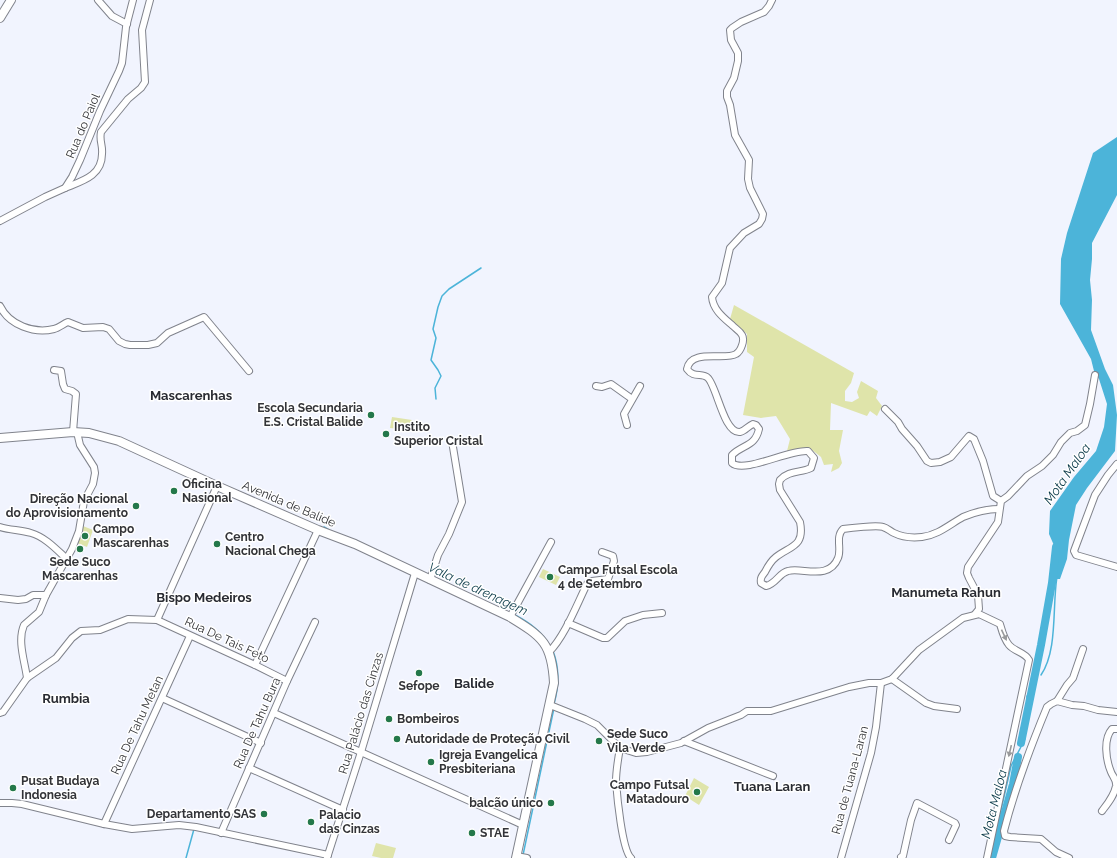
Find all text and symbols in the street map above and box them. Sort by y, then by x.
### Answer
street label: Rua do Paiol [63,91,103,161]
district label: Mascarenhas [150,388,233,403]
place label: Escola Secundaria E.S. Cristal Balide [257,401,363,429]
marker: Escola Secundaria E.S. Cristal Balide [366,410,376,420]
place label: Instito Superior Cristal [394,420,483,448]
marker: Instito Superior Cristal [381,429,391,439]
water label: Mota Maloa [1041,441,1093,507]
place label: Oficina Nasional [182,477,232,505]
street label: Avenida de Balide [240,478,338,530]
marker: Oficina Nasional [169,486,179,496]
place label: Direção Nacional do Aprovisionamento [6,492,128,520]
marker: Direção Nacional do Aprovisionamento [131,501,141,511]
place label: Campo Mascarenhas [93,522,169,550]
place label: Centro Nacional Chega [225,530,316,558]
marker: Campo Mascarenhas [80,531,90,541]
marker: Centro Nacional Chega [212,539,222,549]
marker: Sede Suco Mascarenhas [75,544,85,554]
place label: Sede Suco Mascarenhas [42,555,118,583]
water label: Vala de drenagem [426,559,530,619]
place label: Campo Futsal Escola 4 de Setembro [558,563,678,591]
marker: Campo Futsal Escola 4 de Setembro [545,572,555,582]
district label: Manumeta Rahun [891,585,1001,600]
district label: Bispo Medeiros [156,590,252,605]
street label: Rua De Tais Feto [183,614,271,666]
one-way arrow [1001,629,1007,641]
street label: Rua Palácio das Cinzas [336,650,386,776]
marker: Sefope [414,668,424,678]
street label: Rua De Tahu Metan [108,673,166,777]
street label: Rua De Tahu Bura [231,675,283,771]
district label: Balide [454,676,494,691]
place label: Sefope [399,679,439,693]
district label: Rumbia [42,691,90,706]
place label: Bombeiros [397,712,459,726]
marker: Bombeiros [384,714,394,724]
street label: Rua de Tuana-Laran [829,724,871,836]
place label: Sede Suco Vila Verde [607,727,668,755]
place label: Autoridade de Proteção Civil [405,732,570,746]
marker: Autoridade de Proteção Civil [392,734,402,744]
marker: Sede Suco Vila Verde [594,736,604,746]
one-way arrow [1006,744,1012,757]
place label: Igreja Evangelica Presbiteriana [439,748,538,776]
marker: Igreja Evangelica Presbiteriana [426,757,436,767]
water label: Mota Maloa [978,768,1010,840]
place label: Pusat Budaya Indonesia [21,774,100,802]
place label: Campo Futsal Matadouro [610,778,689,806]
district label: Tuana Laran [734,779,810,794]
marker: Pusat Budaya Indonesia [8,783,18,793]
marker: Campo Futsal Matadouro [692,787,702,797]
place label: balcão único [469,796,543,810]
marker: balcão único [546,798,556,808]
place label: Departamento SAS [147,807,256,821]
place label: Palacio das Cinzas [319,808,380,836]
marker: Departamento SAS [259,809,269,819]
marker: Palacio das Cinzas [306,817,316,827]
place label: STAE [480,826,509,840]
marker: STAE [467,828,477,838]

